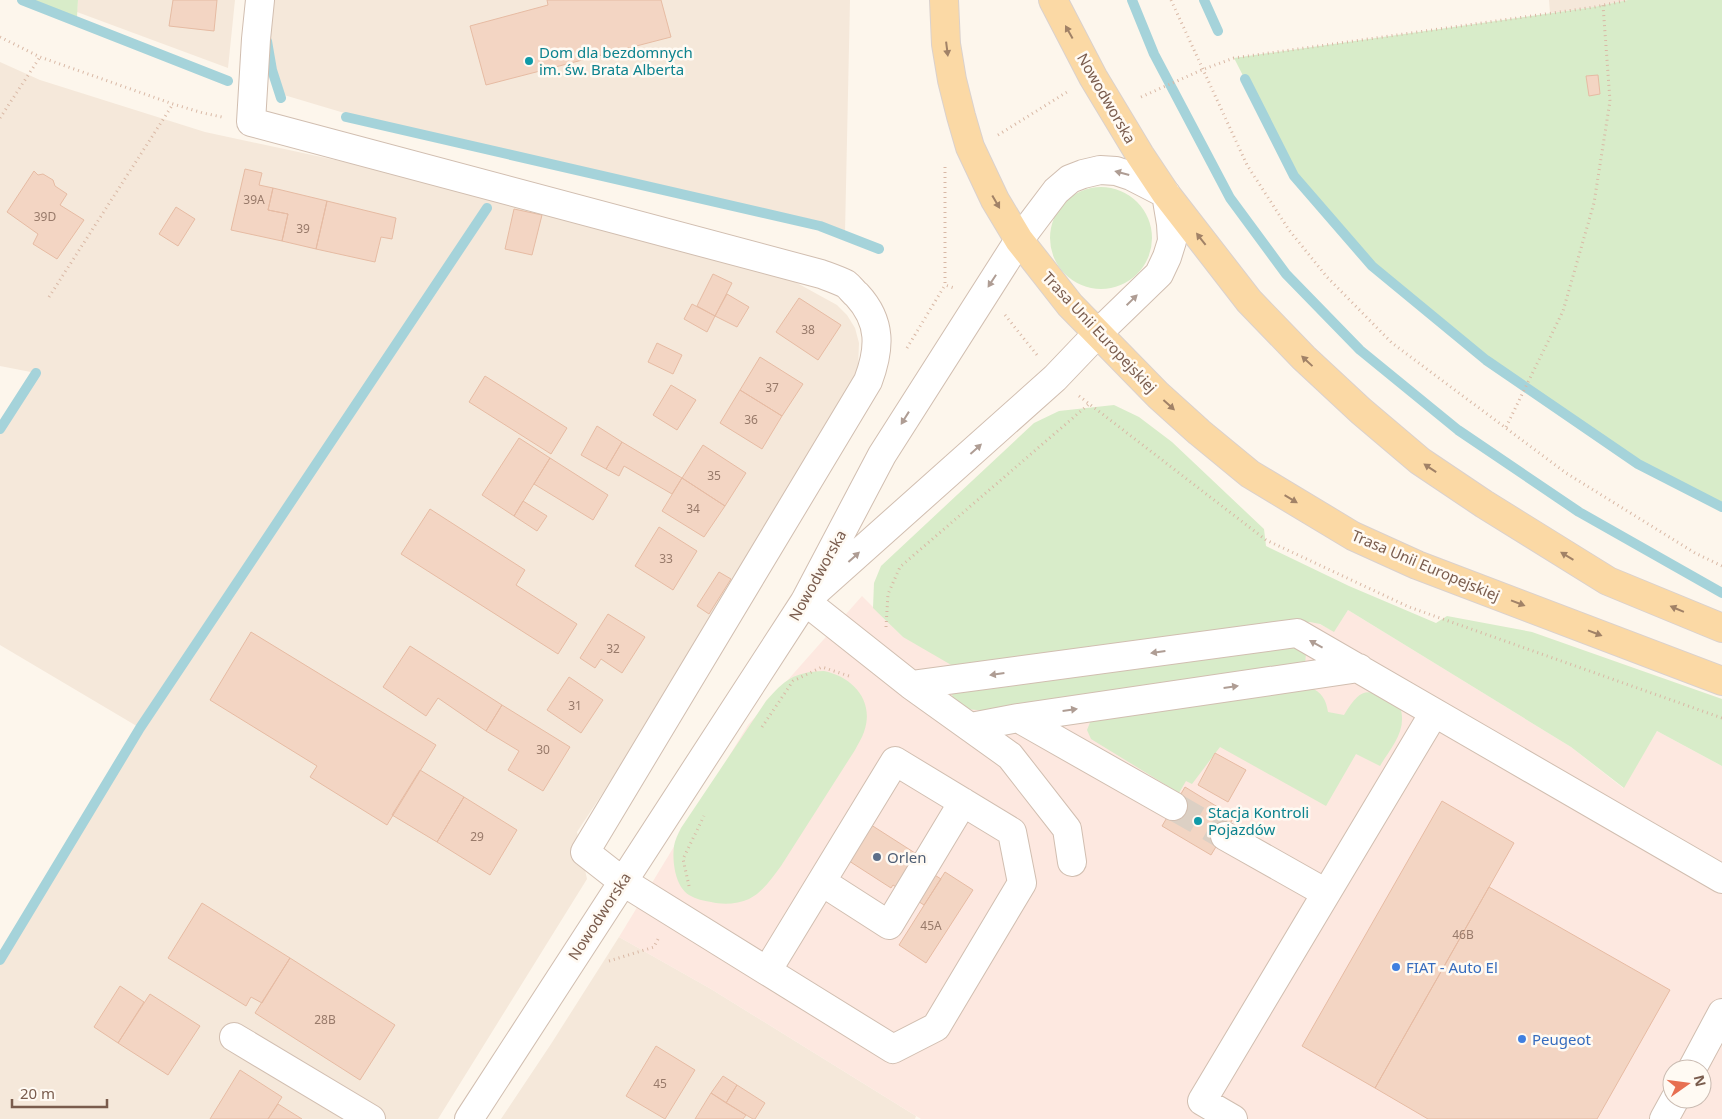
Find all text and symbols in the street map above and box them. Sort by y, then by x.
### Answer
one-way arrow [1064,26,1073,39]
one-way arrow [943,41,951,57]
place label: Dom dla bezdomnych im. św. Brata Alberta [539,42,693,79]
street label: Nowodworska [1073,49,1141,147]
marker: Dom dla bezdomnych im. św. Brata Alberta [523,55,535,67]
one-way arrow [1114,169,1130,177]
house number: 39A [243,191,265,208]
one-way arrow [992,195,1000,210]
house number: 39D [34,208,56,225]
house number: 39 [296,220,310,237]
one-way arrow [1195,233,1206,246]
street label: Trasa Unii Europejskiej [1039,267,1161,397]
one-way arrow [988,274,997,287]
one-way arrow [1126,294,1138,306]
house number: 38 [801,321,815,338]
one-way arrow [1302,355,1314,367]
house number: 37 [765,379,779,396]
one-way arrow [1163,399,1175,411]
house number: 36 [744,411,758,428]
one-way arrow [900,411,910,425]
one-way arrow [969,443,981,455]
one-way arrow [1423,463,1437,473]
house number: 35 [707,467,721,484]
one-way arrow [1285,494,1298,503]
house number: 34 [686,500,700,517]
street label: Trasa Unii Europejskiej [1349,525,1503,605]
street label: Nowodworska [784,526,850,624]
house number: 33 [659,550,673,567]
one-way arrow [848,551,860,563]
one-way arrow [1560,551,1573,560]
one-way arrow [1511,599,1526,607]
one-way arrow [1670,605,1684,613]
one-way arrow [1588,630,1603,637]
house number: 32 [606,640,620,657]
one-way arrow [1309,640,1324,648]
one-way arrow [1149,648,1165,656]
one-way arrow [988,670,1004,678]
one-way arrow [1224,682,1240,690]
house number: 31 [568,697,582,714]
one-way arrow [1063,706,1079,714]
house number: 30 [536,741,550,758]
place label: Stacja Kontroli Pojazdów [1208,802,1309,839]
marker: Stacja Kontroli Pojazdów [1192,815,1204,827]
house number: 29 [470,828,484,845]
place label: Orlen [887,847,927,867]
marker: Orlen [871,851,883,863]
street label: Nowodworska [563,868,635,964]
house number: 45A [920,917,942,934]
house number: 46B [1452,926,1474,943]
place label: FIAT - Auto El [1406,957,1498,977]
marker: FIAT - Auto El [1390,961,1402,973]
house number: 28B [314,1011,336,1028]
place label: Peugeot [1532,1029,1592,1049]
marker: Peugeot [1516,1033,1528,1045]
north arrow [1662,1059,1712,1109]
text: N [1690,1073,1711,1089]
house number: 45 [653,1075,667,1092]
scale bar [12,1076,108,1108]
text: 20 m [20,1083,55,1103]

